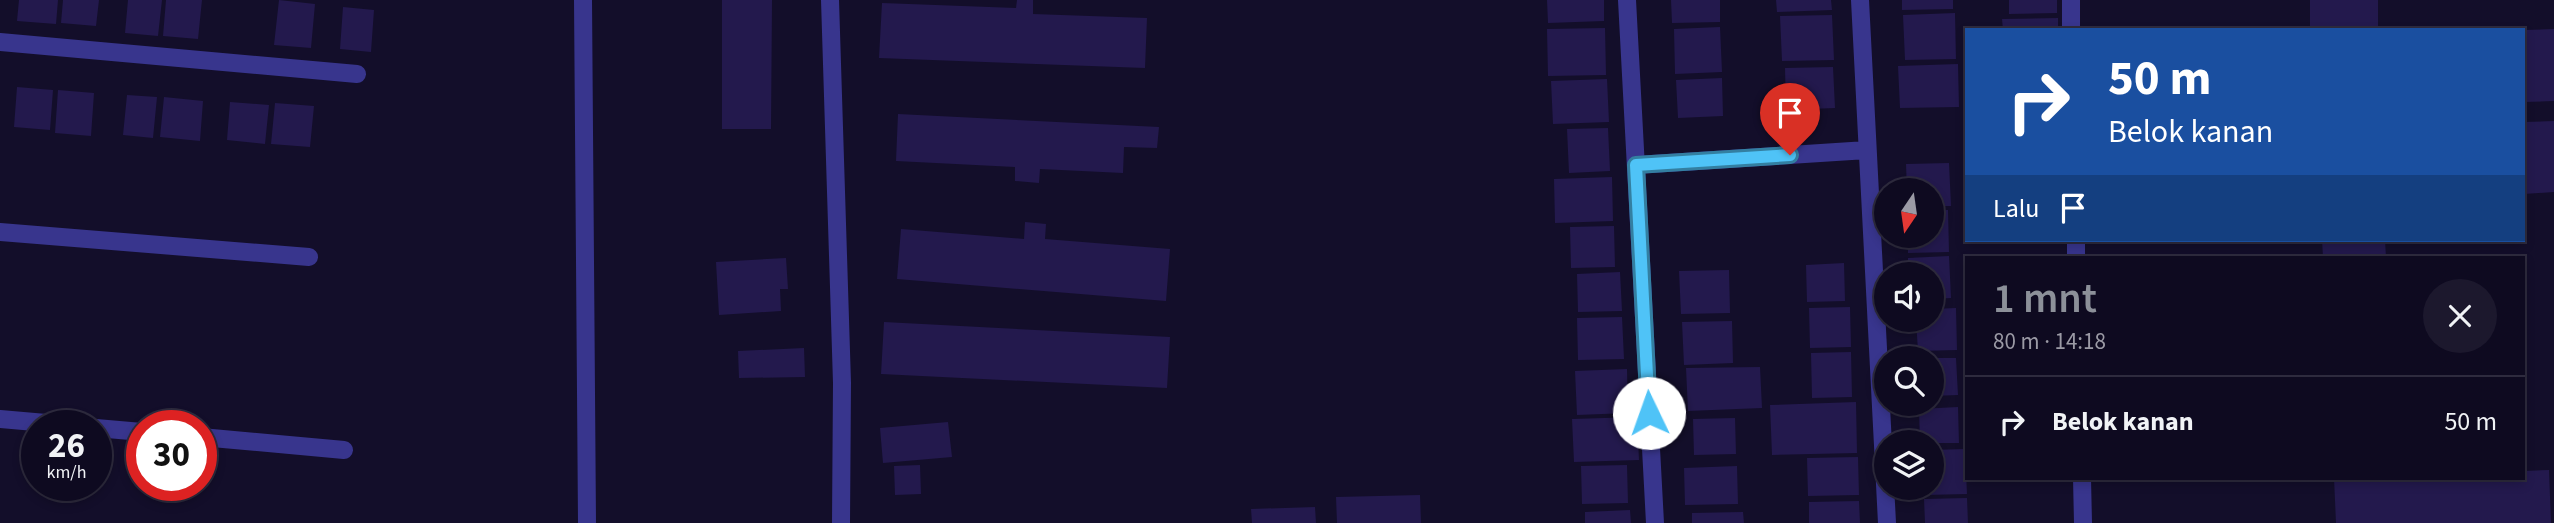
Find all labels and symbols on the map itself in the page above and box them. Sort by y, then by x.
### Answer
pin [1760,83,1820,155]
north arrow [1874,178,1944,248]
position arrow [1612,376,1686,450]
speed limit sign: 30 [126,410,217,501]

